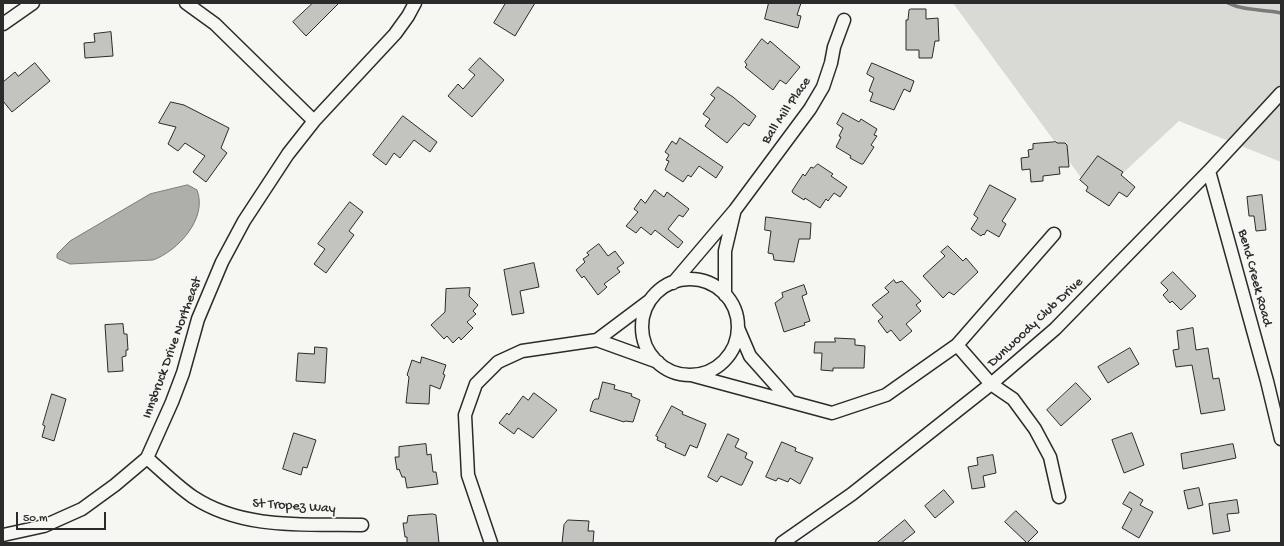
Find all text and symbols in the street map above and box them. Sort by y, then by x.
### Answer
street label: Ball Mill Place [758,74,816,148]
street label: Bend Creek Road [1233,228,1275,328]
street label: Dunwoody Club Drive [985,274,1087,372]
street label: Innsbruck Drive Northeast [140,275,206,421]
street label: St Tropez Way [252,496,336,518]
scale bar [18,504,108,530]
text: 50 m [23,512,48,526]

